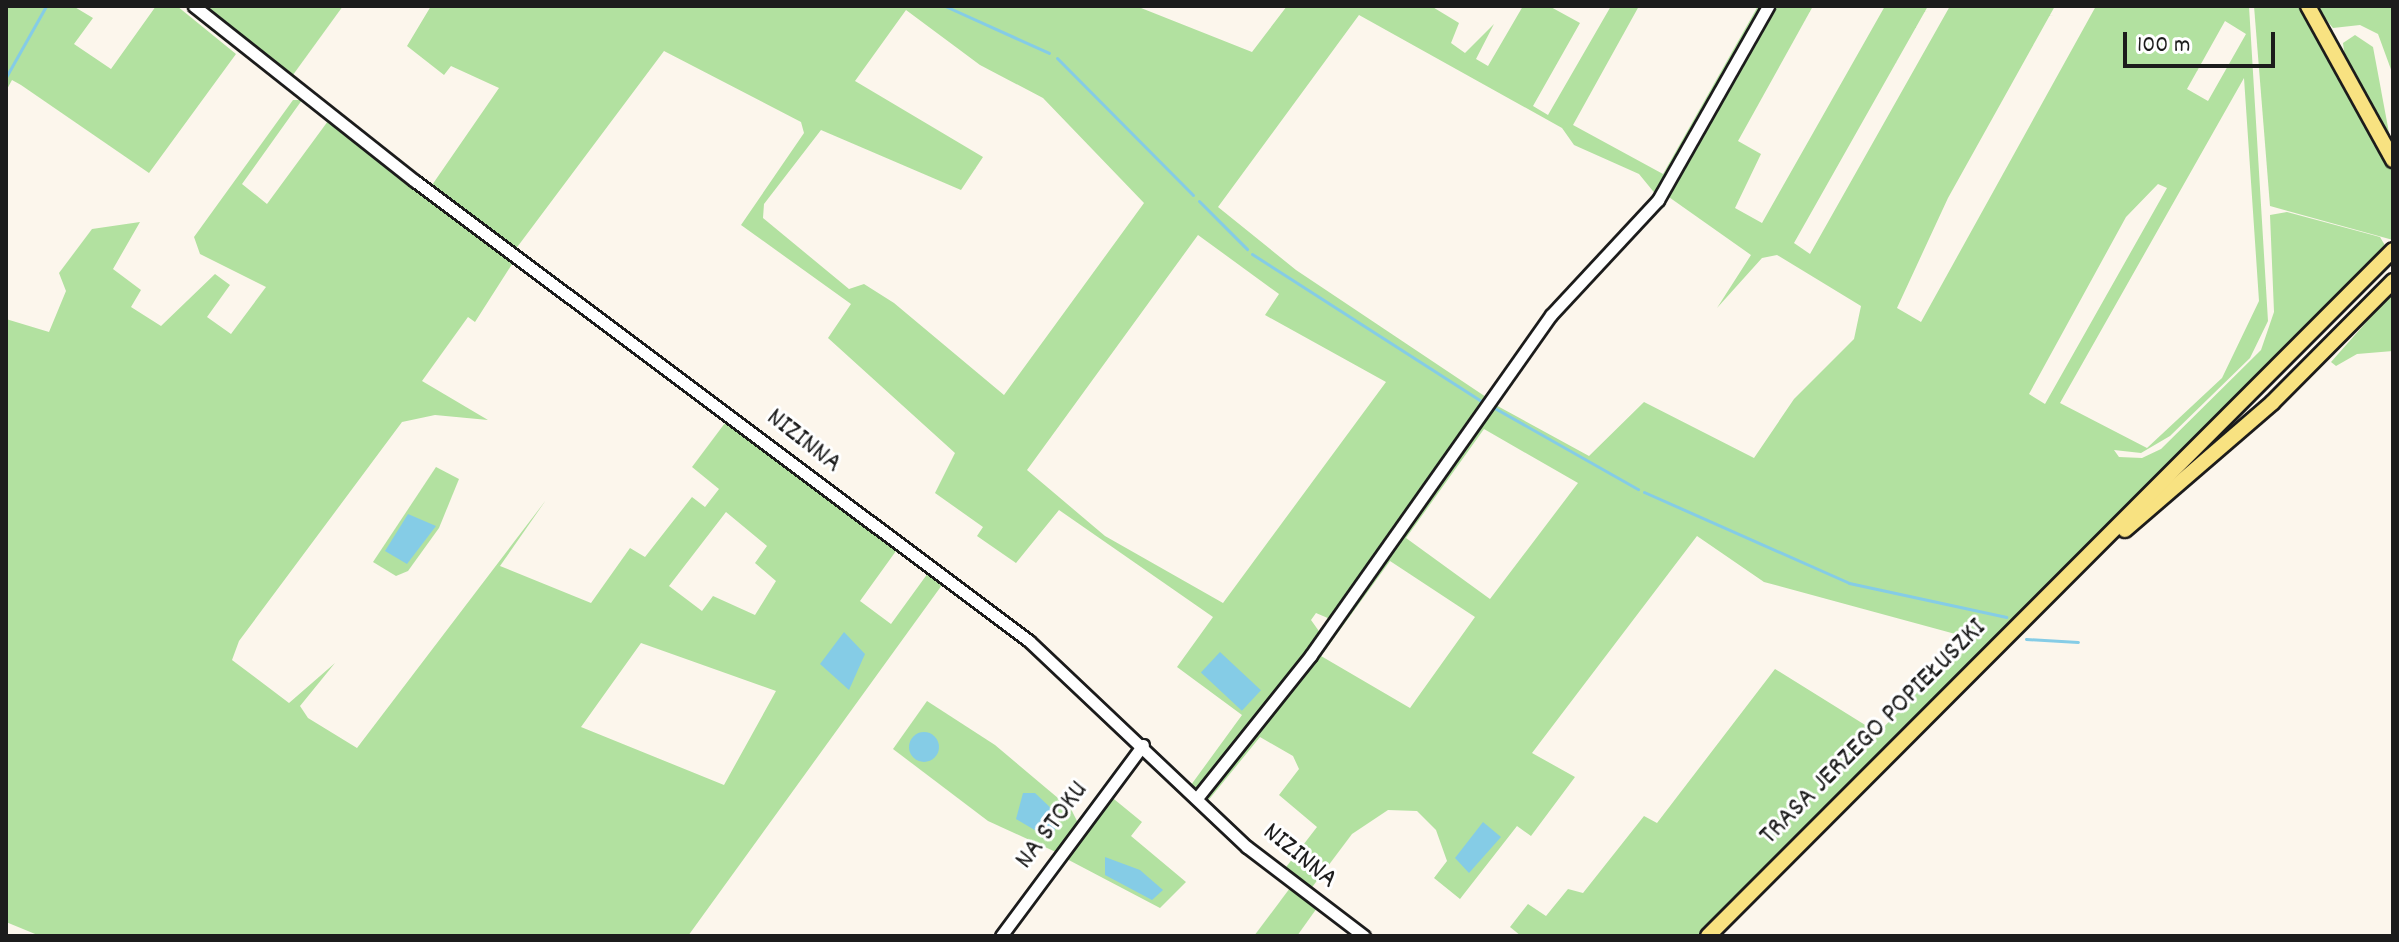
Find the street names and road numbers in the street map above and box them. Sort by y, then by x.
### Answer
street label: NIZINNA [759,402,847,482]
street label: TRASA JERZEGO POPIEŁUSZKI [1754,613,1994,853]
street label: NA STOKU [1009,775,1097,877]
street label: NIZINNA [1255,817,1343,897]

